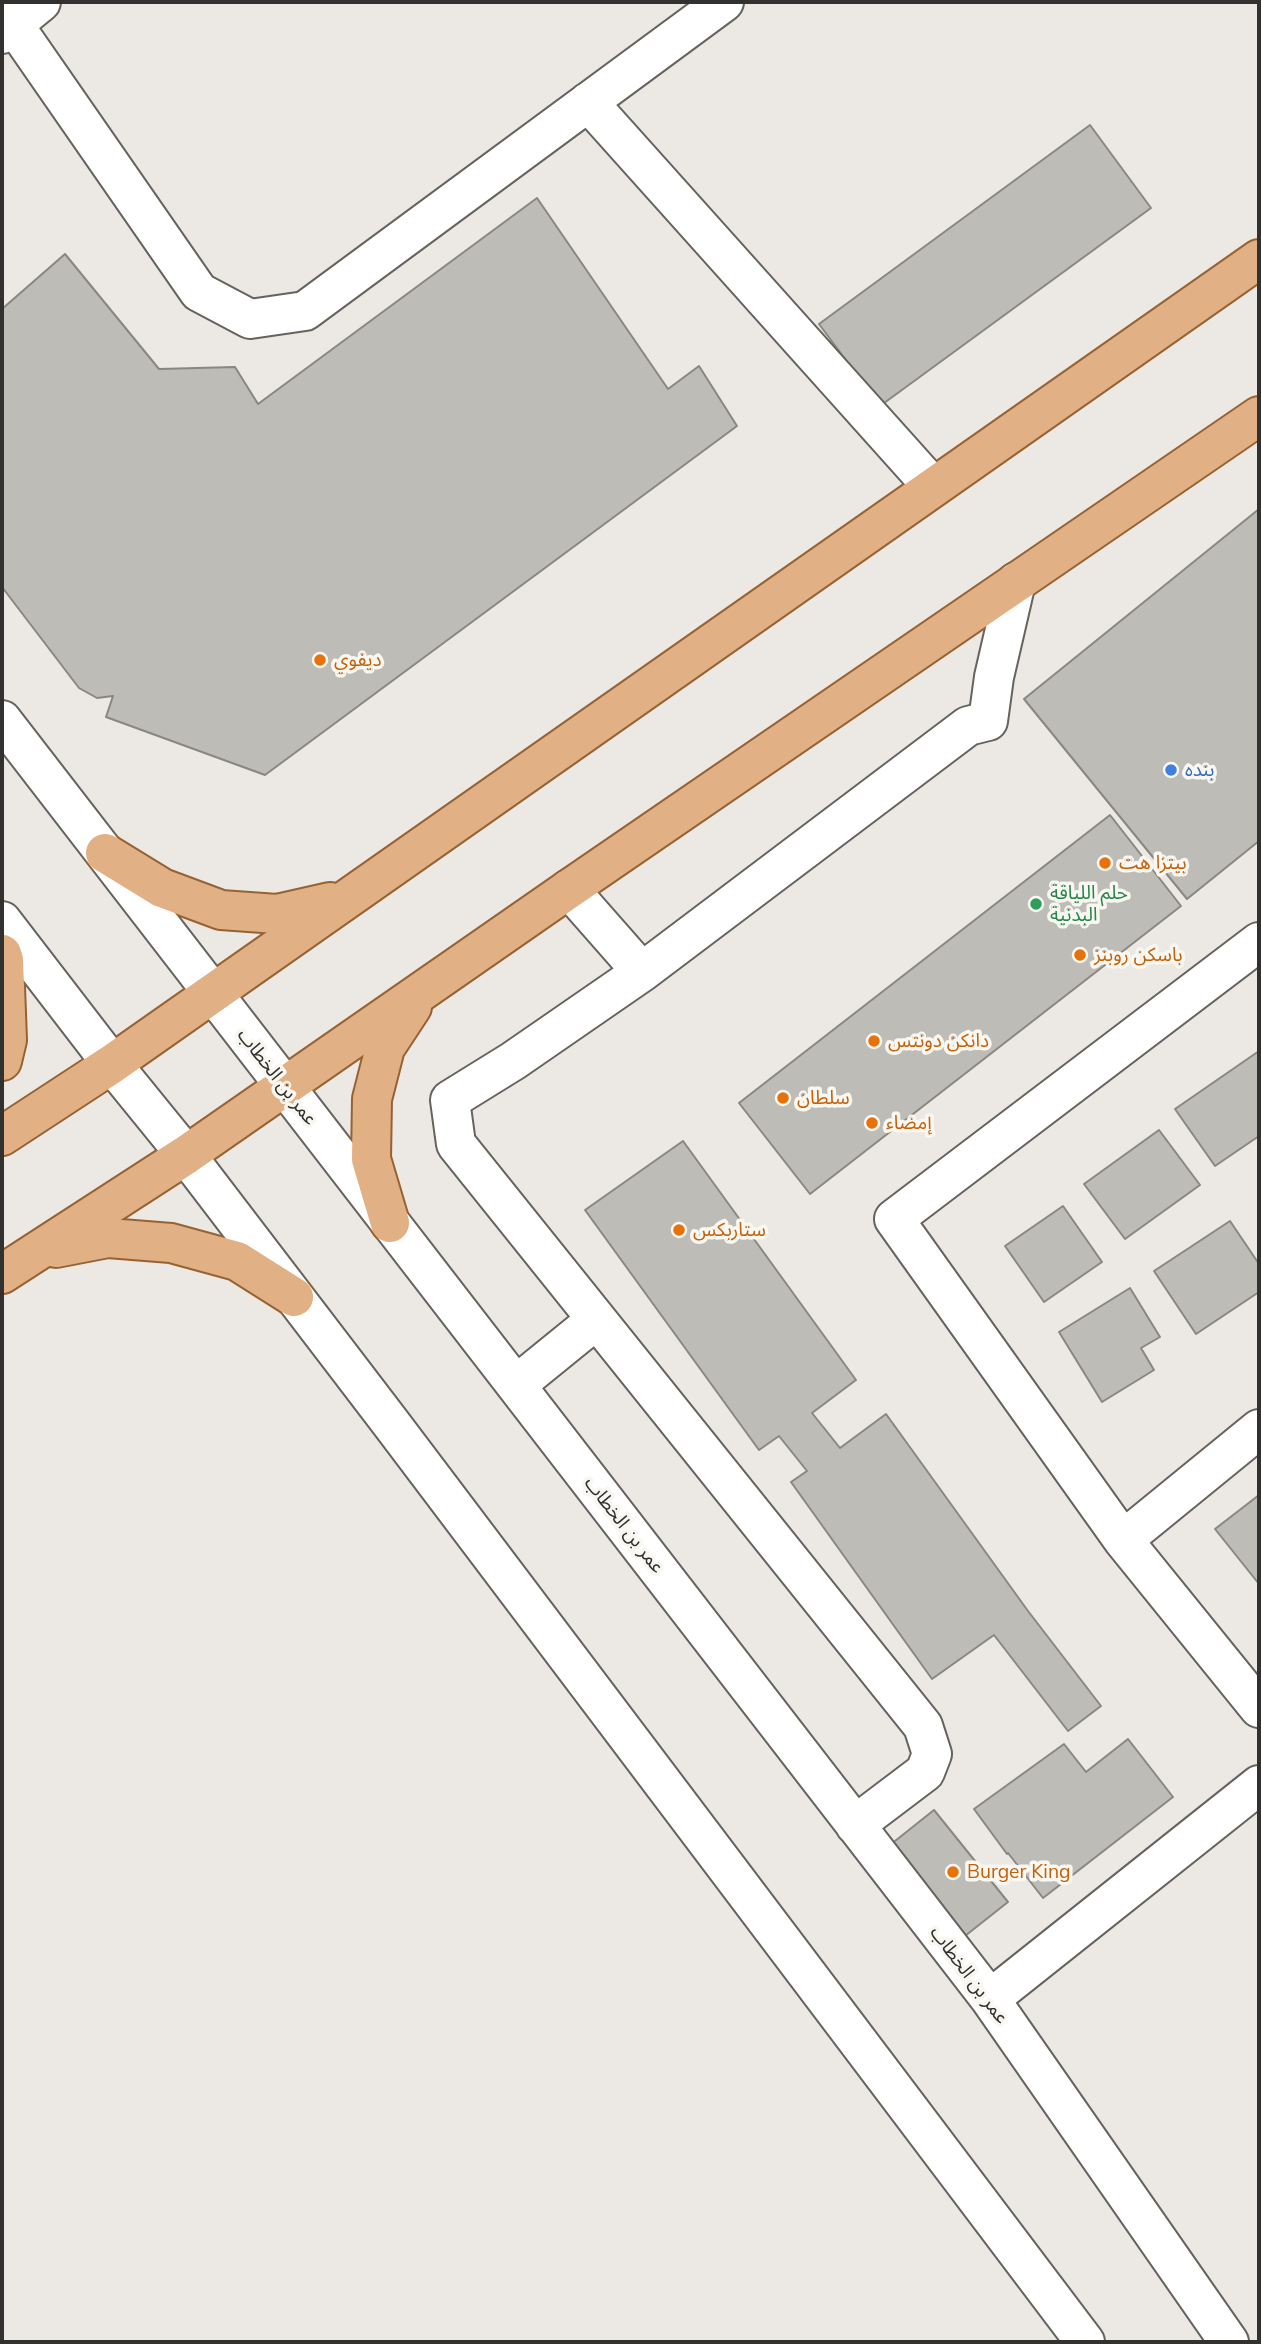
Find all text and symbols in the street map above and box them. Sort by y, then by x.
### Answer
place label: ديفوي [334,649,382,671]
marker: ديفوي [312,652,328,668]
place label: بنده [1185,759,1214,781]
marker: بنده [1163,762,1179,778]
place label: بيتزا هت [1119,852,1186,874]
marker: بيتزا هت [1097,855,1113,871]
place label: حلم اللياقة البدنية [1050,882,1128,926]
marker: حلم اللياقة البدنية [1028,896,1044,912]
place label: باسكن روبنز [1094,944,1183,966]
marker: باسكن روبنز [1072,947,1088,963]
street label: عمر بن الخطاب [232,1024,322,1130]
place label: دانكن دونتس [888,1030,989,1052]
marker: دانكن دونتس [866,1033,882,1049]
place label: سلطان [797,1087,850,1109]
marker: سلطان [775,1090,791,1106]
place label: إمضاء [886,1112,932,1134]
marker: إمضاء [864,1115,880,1131]
place label: ستاربكس [693,1219,766,1241]
marker: ستاربكس [671,1222,687,1238]
street label: عمر بن الخطاب [579,1472,669,1578]
place label: Burger King [967,1861,1070,1883]
marker: Burger King [945,1864,961,1880]
street label: عمر بن الخطاب [925,1922,1013,2028]

